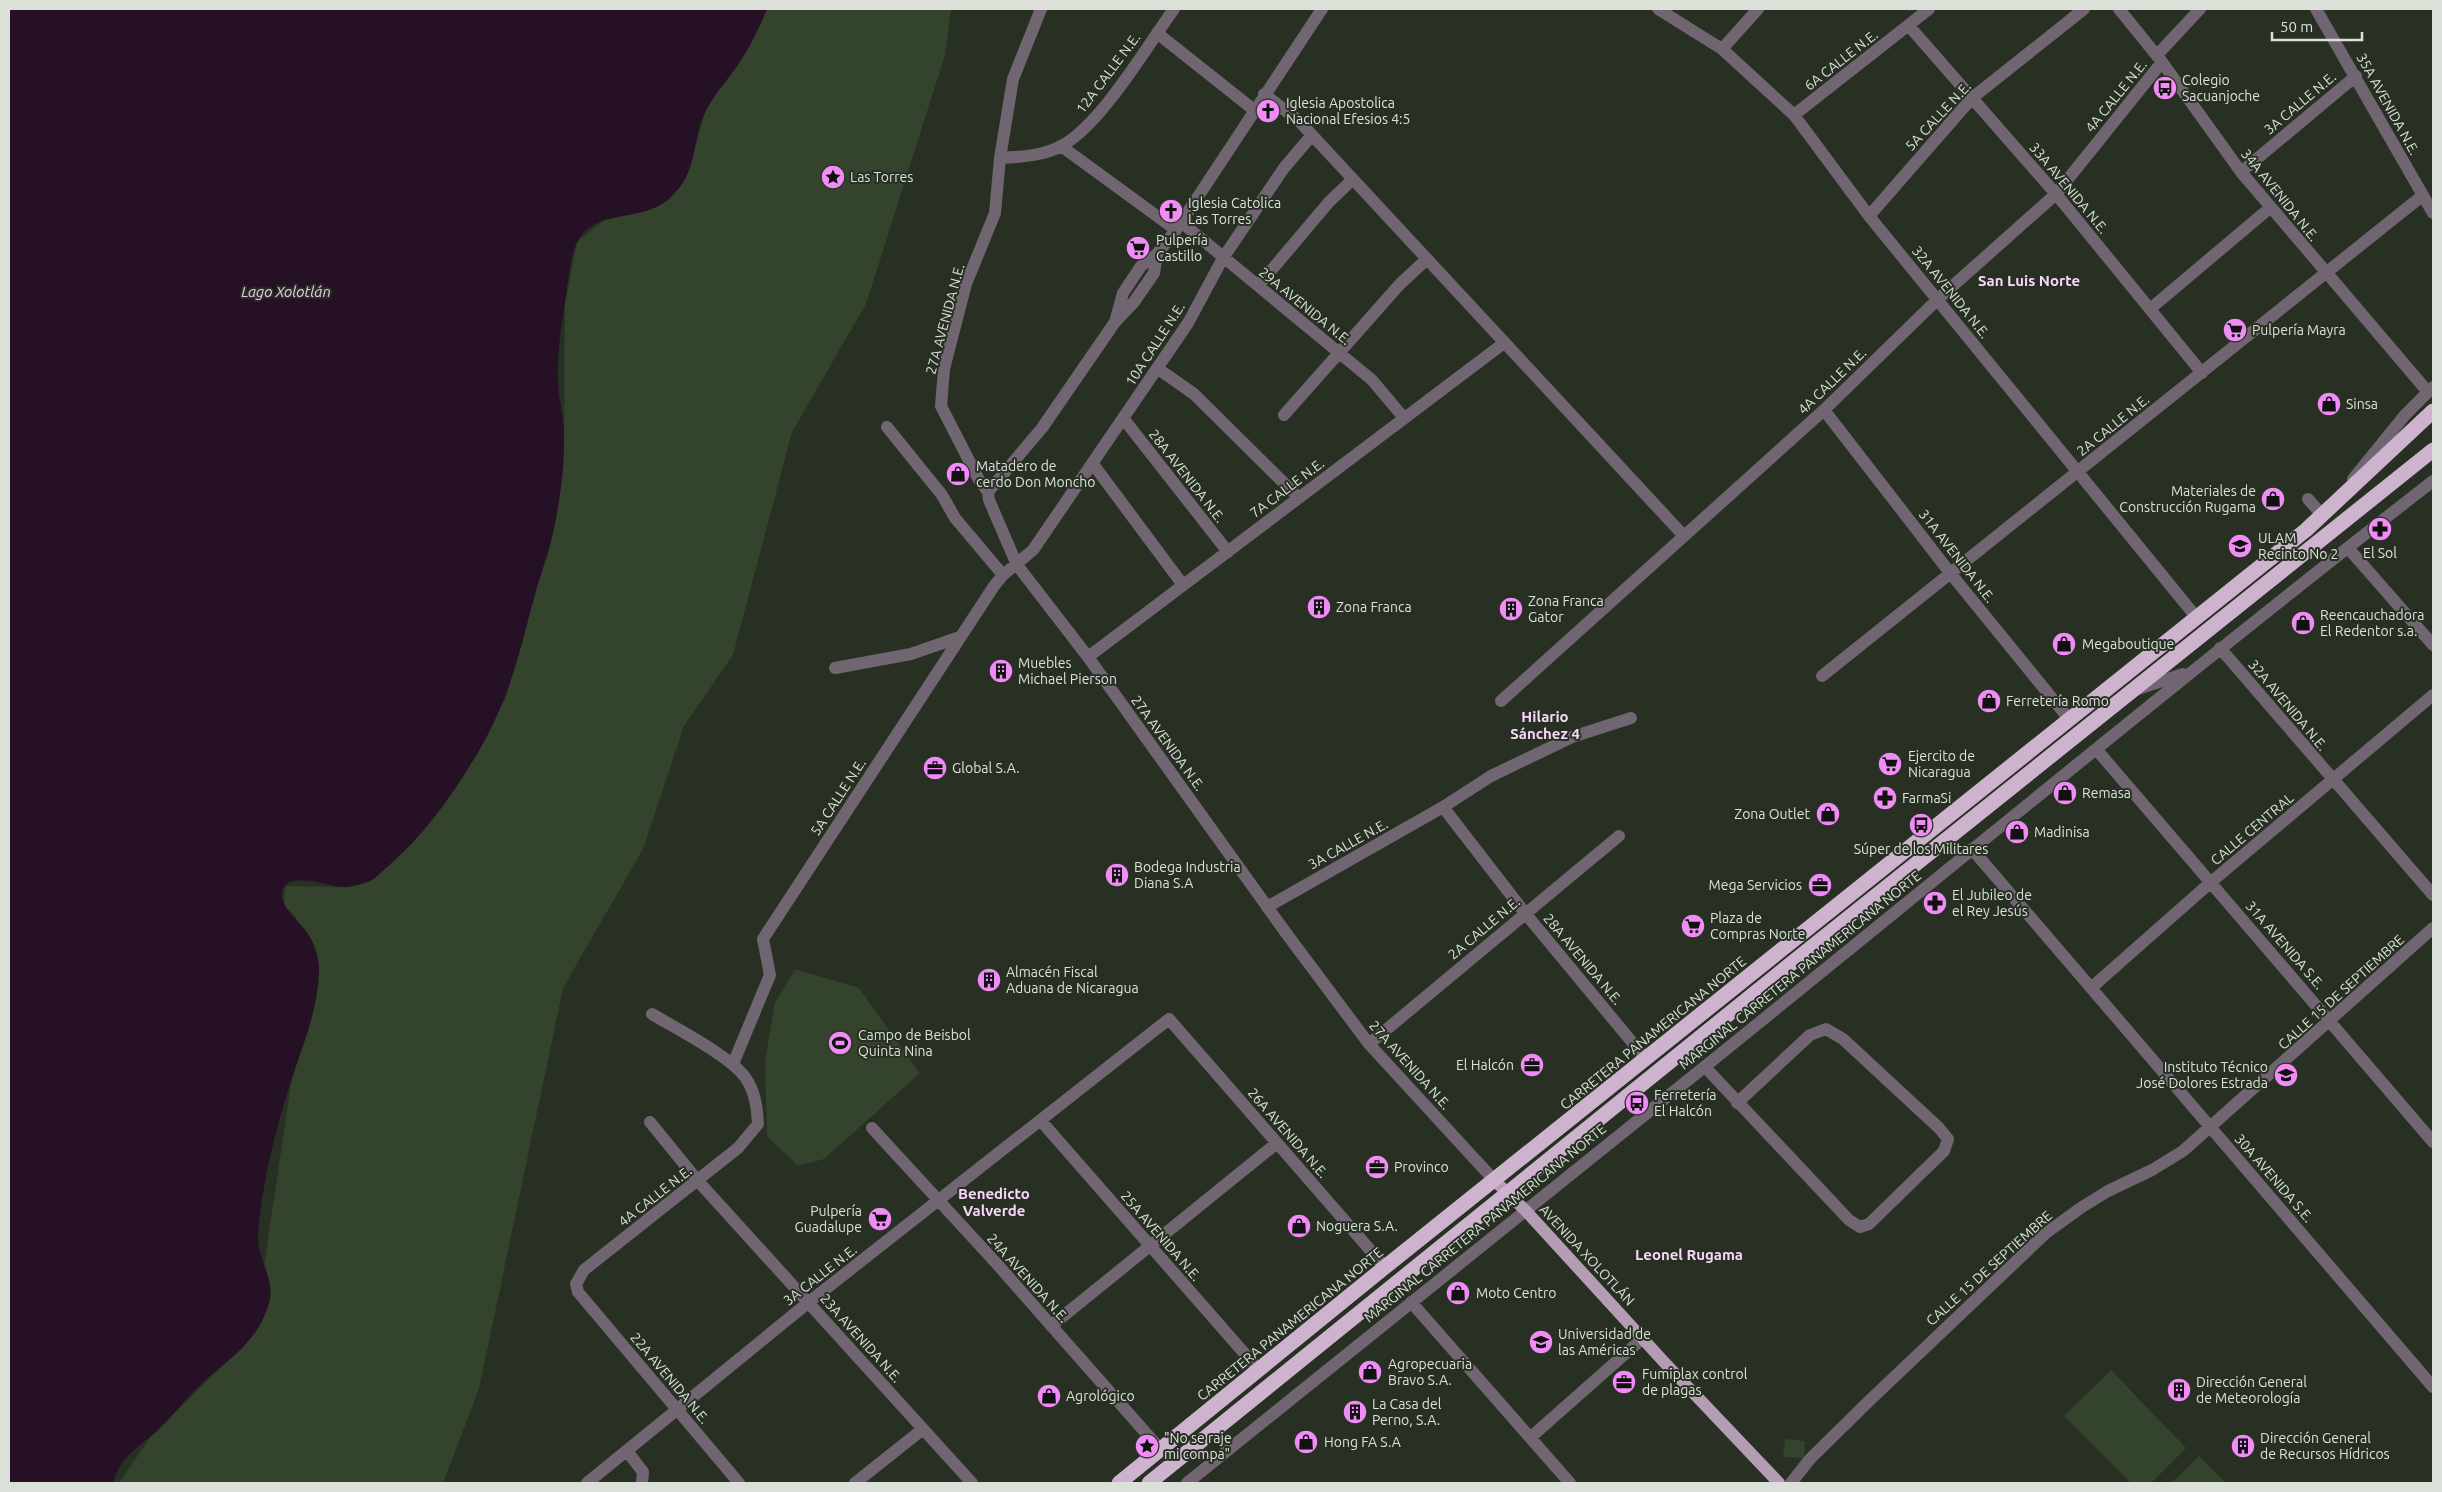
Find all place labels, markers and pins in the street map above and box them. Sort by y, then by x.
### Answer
place label: Colegio Sacuanjoche [2182,72,2260,104]
bus stop icon: Colegio Sacuanjoche [2152,75,2178,101]
place label: Iglesia Apostolica Nacional Efesios 4:5 [1286,95,1410,127]
church icon: Iglesia Apostolica Nacional Efesios 4:5 [1255,98,1281,124]
place icon: Las Torres [820,164,846,190]
place label: Las Torres [850,169,913,185]
place label: Iglesia Catolica Las Torres [1188,195,1281,227]
church icon: Iglesia Catolica Las Torres [1158,198,1184,224]
place label: Pulpería Castillo [1156,232,1208,264]
supermarket icon: Pulpería Castillo [1125,235,1151,261]
supermarket icon: Pulpería Mayra [2222,317,2248,343]
place label: Pulpería Mayra [2252,322,2346,338]
shop icon: Sinsa [2316,391,2342,417]
place label: Sinsa [2346,396,2378,412]
place label: Matadero de cerdo Don Moncho [976,458,1095,490]
shop icon: Matadero de cerdo Don Moncho [945,461,971,487]
place label: Materiales de Construcción Rugama [2119,483,2256,515]
shop icon: Materiales de Construcción Rugama [2260,486,2286,512]
pharmacy icon: El Sol [2367,516,2393,542]
place label: ULAM Recinto No 2 [2258,530,2339,562]
school or university icon: ULAM Recinto No 2 [2227,533,2253,559]
place label: El Sol [2363,545,2397,561]
place label: Zona Franca Gator [1528,593,1604,625]
building icon: Zona Franca [1306,594,1332,620]
building icon: Zona Franca Gator [1498,596,1524,622]
place label: Zona Franca [1336,599,1412,615]
place label: Reencauchadora El Redentor s.a. [2320,607,2424,639]
shop icon: Reencauchadora El Redentor s.a. [2290,610,2316,636]
shop icon: Megaboutique [2051,631,2077,657]
place label: Megaboutique [2082,636,2174,652]
place label: Muebles Michael Pierson [1018,655,1117,687]
building icon: Muebles Michael Pierson [988,658,1014,684]
shop icon: Ferretería Romo [1976,688,2002,714]
place label: Ferretería Romo [2006,693,2109,709]
place label: Ejercito de Nicaragua [1908,748,1975,780]
supermarket icon: Ejercito de Nicaragua [1877,751,1903,777]
office icon: Global S.A. [922,755,948,781]
place label: Global S.A. [952,760,1020,776]
shop icon: Remasa [2052,780,2078,806]
pharmacy icon: FarmaSi [1872,785,1898,811]
place label: Remasa [2082,785,2131,801]
place label: FarmaSi [1902,790,1951,806]
shop icon: Zona Outlet [1815,801,1841,827]
place label: Zona Outlet [1734,806,1810,822]
bus stop icon: Súper de los Militares [1908,812,1934,838]
shop icon: Madinisa [2004,819,2030,845]
place label: Madinisa [2034,824,2090,840]
place label: Súper de los Militares [1854,841,1988,857]
place label: Bodega Industria Diana S.A [1134,859,1241,891]
building icon: Bodega Industria Diana S.A [1104,862,1130,888]
office icon: Mega Servicios [1807,872,1833,898]
place label: Mega Servicios [1709,877,1802,893]
place label: El Jubileo de el Rey Jesús [1952,887,2032,919]
pharmacy icon: El Jubileo de el Rey Jesús [1922,890,1948,916]
place label: Plaza de Compras Norte [1710,910,1806,942]
supermarket icon: Plaza de Compras Norte [1680,913,1706,939]
place label: Almacén Fiscal Aduana de Nicaragua [1006,964,1139,996]
building icon: Almacén Fiscal Aduana de Nicaragua [976,967,1002,993]
place label: Campo de Beisbol Quinta Nina [858,1027,971,1059]
sports icon: Campo de Beisbol Quinta Nina [827,1030,853,1056]
office icon: El Halcón [1519,1052,1545,1078]
place label: El Halcón [1456,1057,1514,1073]
place label: Instituto Técnico José Dolores Estrada [2136,1059,2268,1091]
school or university icon: Instituto Técnico José Dolores Estrada [2273,1062,2299,1088]
place label: Ferretería El Halcón [1654,1087,1717,1119]
bus stop icon: Ferretería El Halcón [1624,1090,1650,1116]
office icon: Provinco [1364,1154,1390,1180]
place label: Provinco [1394,1159,1449,1175]
place label: Pulpería Guadalupe [795,1203,862,1235]
supermarket icon: Pulpería Guadalupe [867,1206,893,1232]
shop icon: Noguera S.A. [1286,1213,1312,1239]
place label: Noguera S.A. [1316,1218,1398,1234]
shop icon: Moto Centro [1445,1280,1471,1306]
place label: Moto Centro [1476,1285,1557,1301]
place label: Universidad de las Américas [1558,1326,1651,1358]
school or university icon: Universidad de las Américas [1528,1329,1554,1355]
place label: Agropecuaria Bravo S.A. [1388,1356,1472,1388]
shop icon: Agropecuaria Bravo S.A. [1357,1359,1383,1385]
place label: Fumiplax control de plagas [1642,1366,1748,1398]
office icon: Fumiplax control de plagas [1611,1369,1637,1395]
place label: Dirección General de Meteorología [2196,1374,2307,1406]
building icon: Dirección General de Meteorología [2166,1377,2192,1403]
shop icon: Agrológico [1036,1383,1062,1409]
place label: Agrológico [1066,1388,1135,1404]
place label: La Casa del Perno, S.A. [1372,1396,1442,1428]
building icon: La Casa del Perno, S.A. [1342,1399,1368,1425]
shop icon: Hong FA S.A [1293,1429,1319,1455]
place label: "No se raje mi compa" [1164,1430,1232,1462]
place label: Dirección General de Recursos Hídricos [2260,1430,2390,1462]
place icon: "No se raje mi compa" [1134,1433,1160,1459]
building icon: Dirección General de Recursos Hídricos [2230,1433,2256,1459]
place label: Hong FA S.A [1324,1434,1401,1450]

